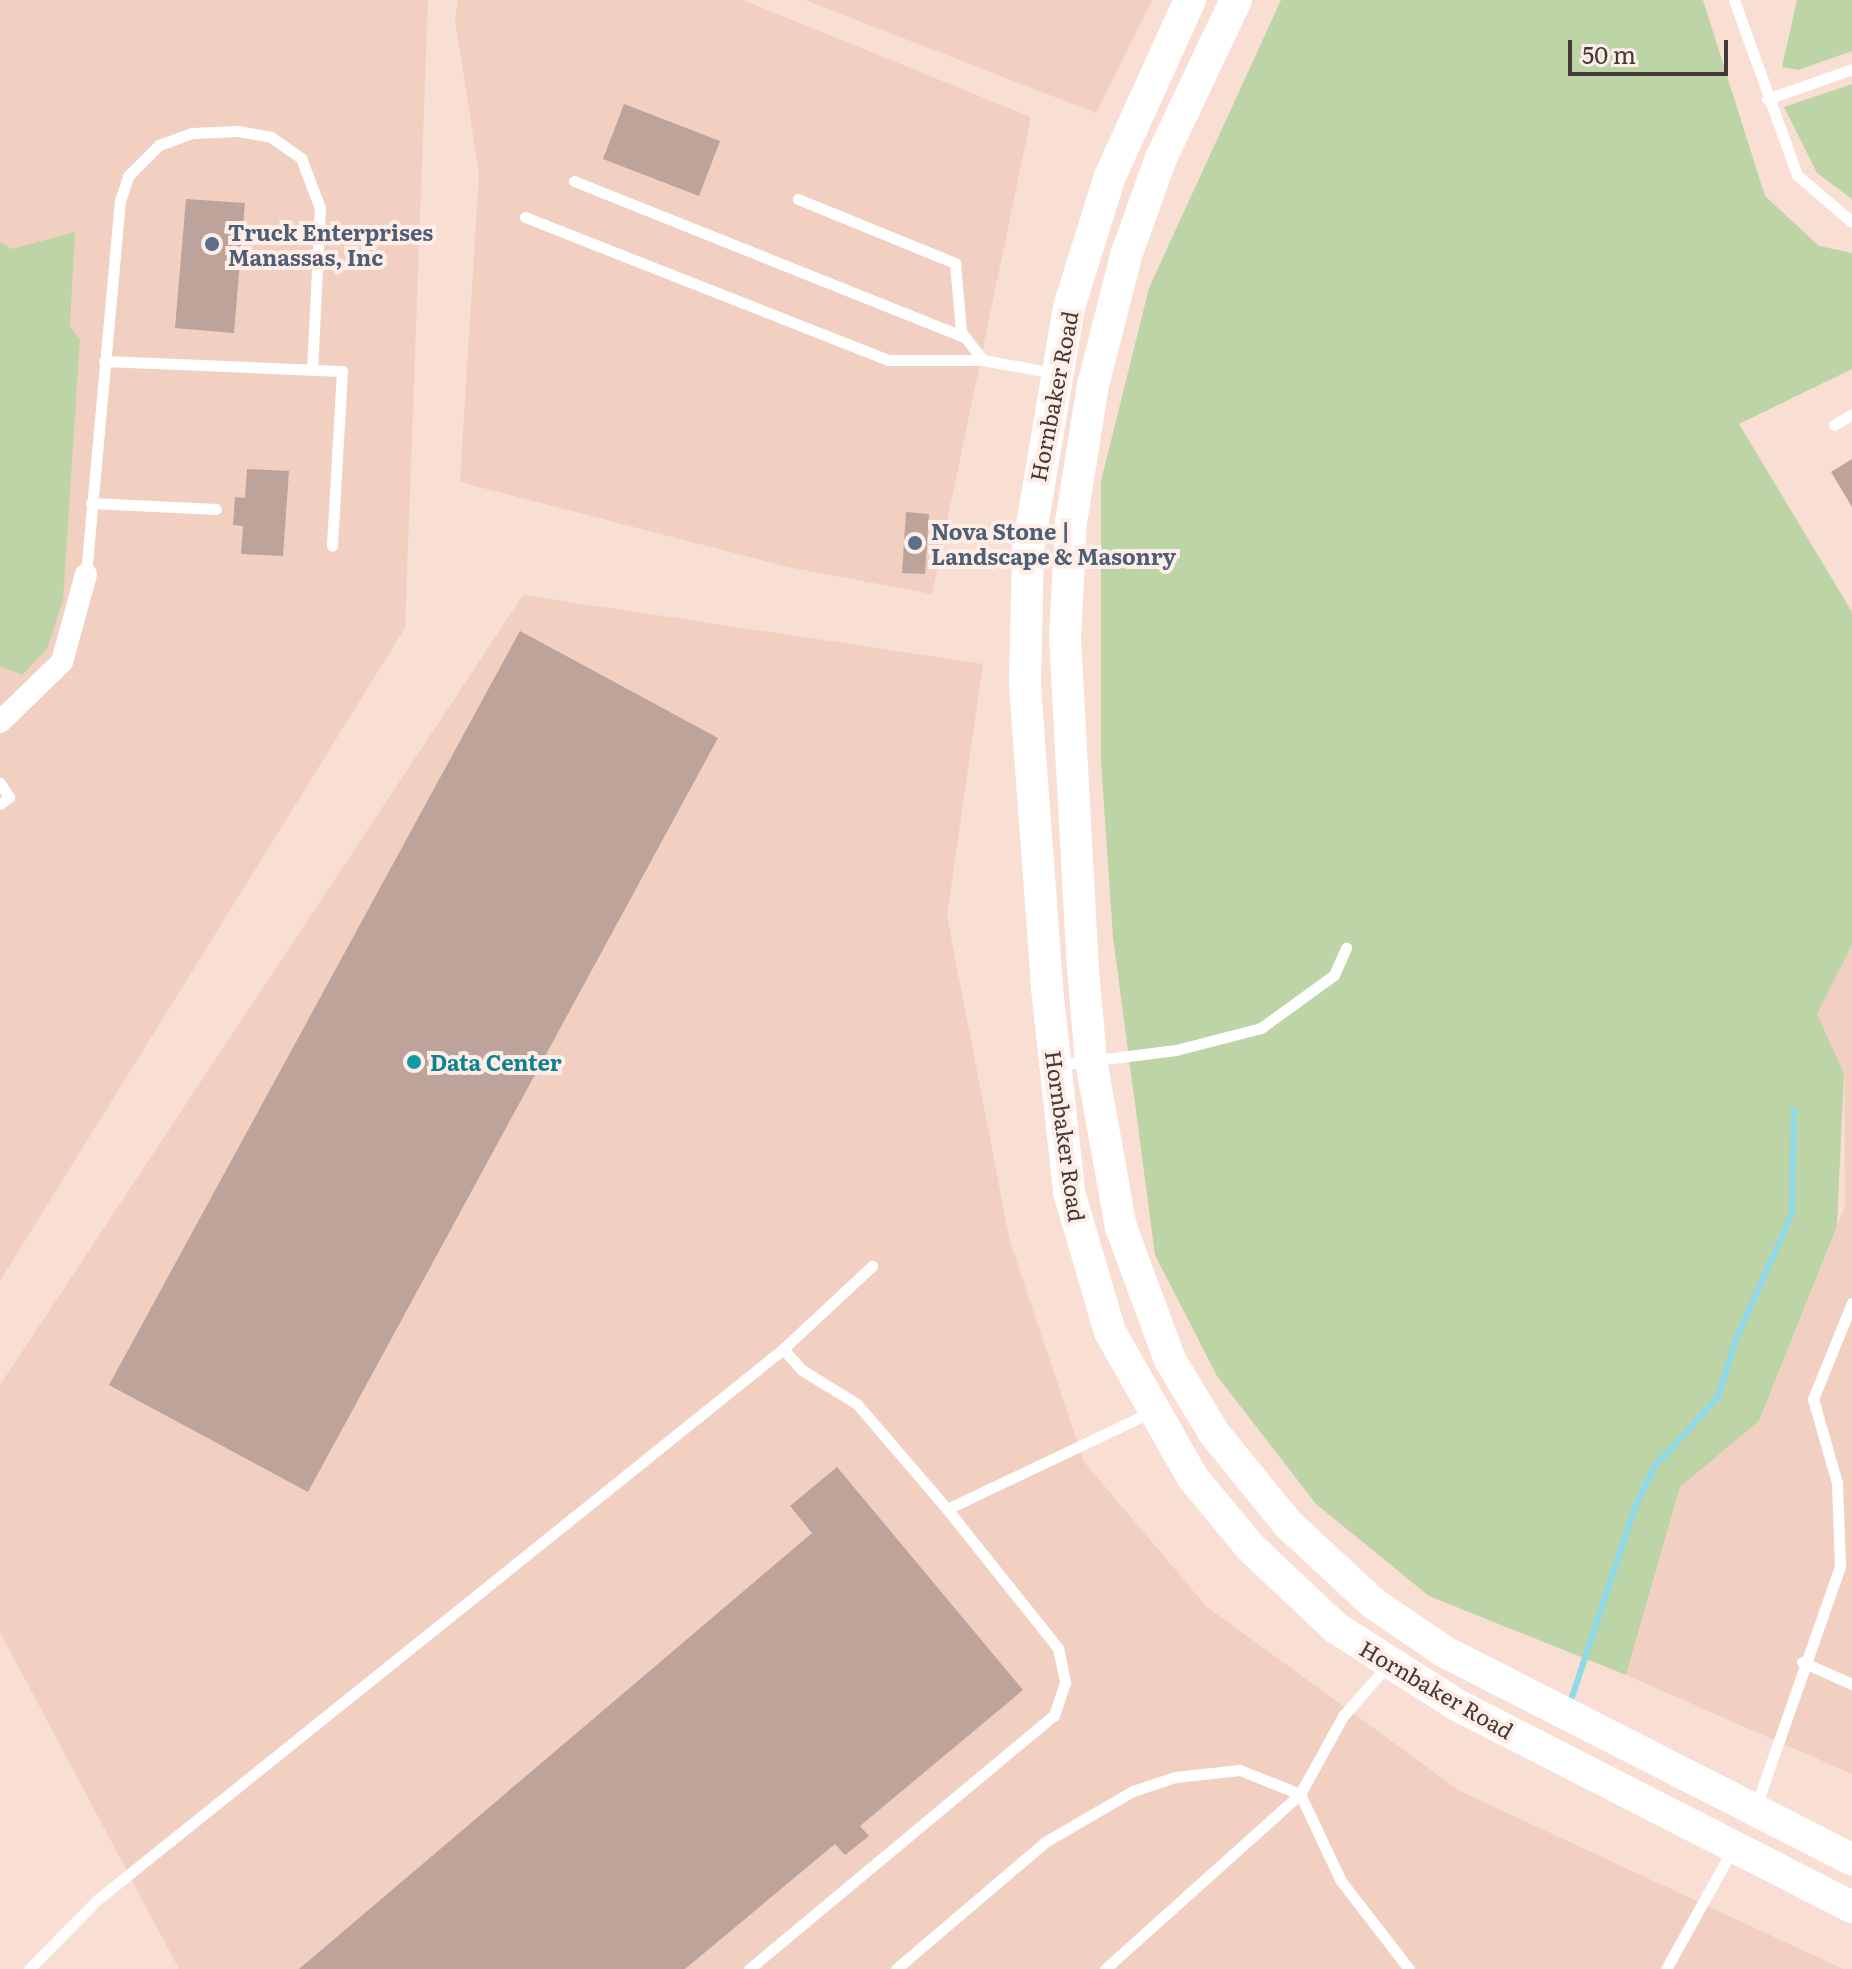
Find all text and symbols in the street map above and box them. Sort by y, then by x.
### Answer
scale bar [1572,24,1732,74]
text: 50 m [1582,36,1636,71]
place label: Truck Enterprises Manassas, Inc [228,218,433,270]
marker: Truck Enterprises Manassas, Inc [203,235,221,253]
street label: Hornbaker Road [1024,309,1082,483]
place label: Nova Stone | Landscape & Masonry [931,517,1176,568]
marker: Nova Stone | Landscape & Masonry [906,534,924,552]
place label: Data Center [430,1049,562,1075]
street label: Hornbaker Road [1041,1049,1091,1223]
marker: Data Center [405,1053,423,1071]
street label: Hornbaker Road [1355,1634,1519,1744]

